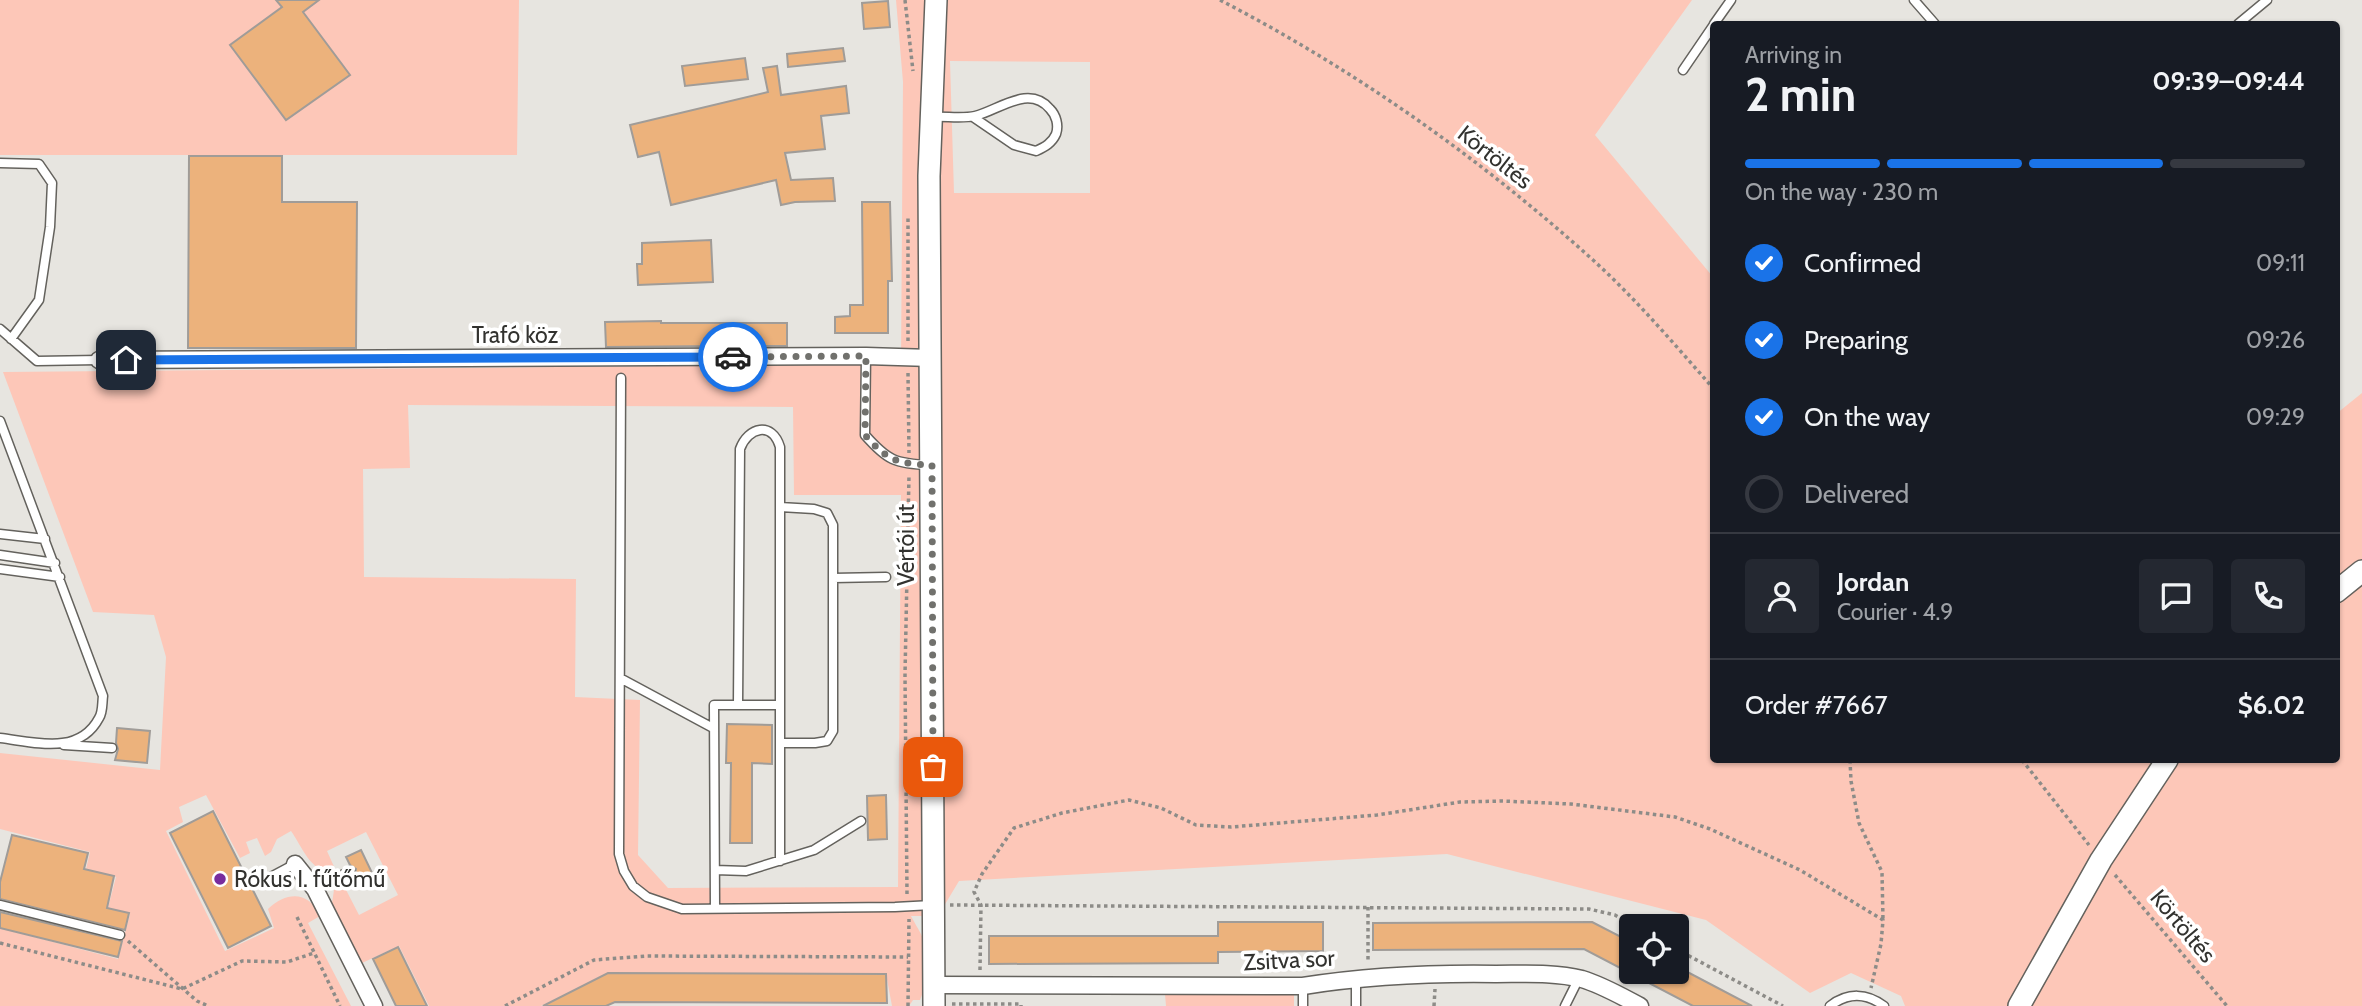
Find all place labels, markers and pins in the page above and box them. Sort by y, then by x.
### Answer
pin [96,330,156,390]
pin [903,737,963,797]
place label: Rókus I. fűtőmű [234,865,385,893]
marker: Rókus I. fűtőmű [212,871,228,887]

